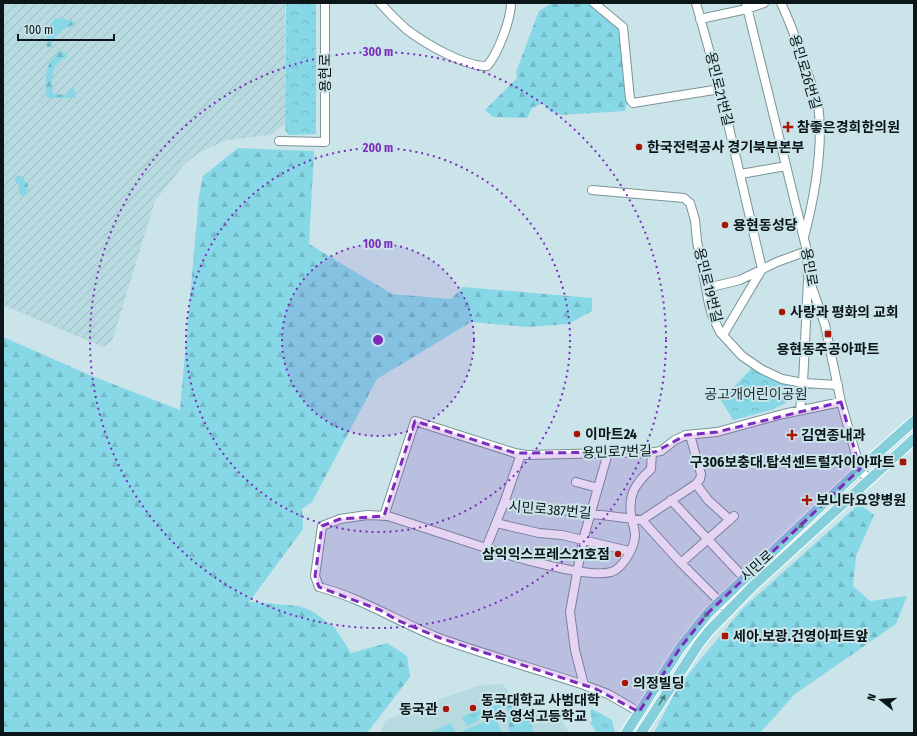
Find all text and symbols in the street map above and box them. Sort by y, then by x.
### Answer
scale bar [18,16,114,42]
text: 100 m [24,23,53,37]
street label: 용민로26번길 [786,32,824,112]
text: 300 m [362,45,393,59]
street label: 용민로21번길 [702,50,736,128]
street label: 용현로 [317,54,334,92]
place label: 참좋은경희한의원 [797,119,900,136]
marker: 참좋은경희한의원 [782,121,794,133]
place label: 한국전력공사 경기북부본부 [647,139,805,156]
text: 200 m [362,141,393,155]
marker: 한국전력공사 경기북부본부 [634,142,644,152]
place label: 용현동성당 [733,217,798,234]
marker: 용현동성당 [720,220,730,230]
text: 100 m [363,237,393,251]
street label: 용민로19번길 [690,246,726,324]
street label: 용민로 [797,246,821,288]
place label: 사랑과 평화의 교회 [790,304,899,321]
marker: 사랑과 평화의 교회 [777,307,787,317]
marker: 용현동주공아파트 [823,329,833,339]
centre of rings [371,333,385,347]
place label: 용현동주공아파트 [776,341,880,358]
park label: 공고개어린이공원 [704,386,808,403]
place label: 이마트24 [585,426,637,443]
place label: 김연종내과 [801,427,866,444]
marker: 이마트24 [572,429,582,439]
marker: 김연종내과 [786,429,798,441]
street label: 용민로7번길 [582,442,652,462]
place label: 구306보충대.탑석센트럴자이아파트 [690,454,895,471]
marker: 구306보충대.탑석센트럴자이아파트 [898,457,908,467]
place label: 보니타요양병원 [816,492,906,509]
marker: 보니타요양병원 [801,494,813,506]
street label: 시민로387번길 [508,498,592,522]
one-way arrow [799,519,808,528]
place label: 삼익익스프레스21호점 [482,546,610,563]
street label: 시민로 [737,547,777,585]
marker: 삼익익스프레스21호점 [613,549,623,559]
one-way arrow [704,607,713,618]
place label: 세아.보광.건영아파트앞 [733,628,868,645]
marker: 세아.보광.건영아파트앞 [720,631,730,641]
place label: 의정빌딩 [633,675,685,692]
marker: 의정빌딩 [620,678,630,688]
north arrow [861,680,901,720]
place label: 동국대학교 사범대학 부속 영석고등학교 [481,692,600,725]
text: N [865,692,879,702]
one-way arrow [658,695,666,705]
place label: 동국관 [399,701,438,718]
marker: 동국대학교 사범대학 부속 영석고등학교 [468,703,478,713]
marker: 동국관 [441,704,451,714]

